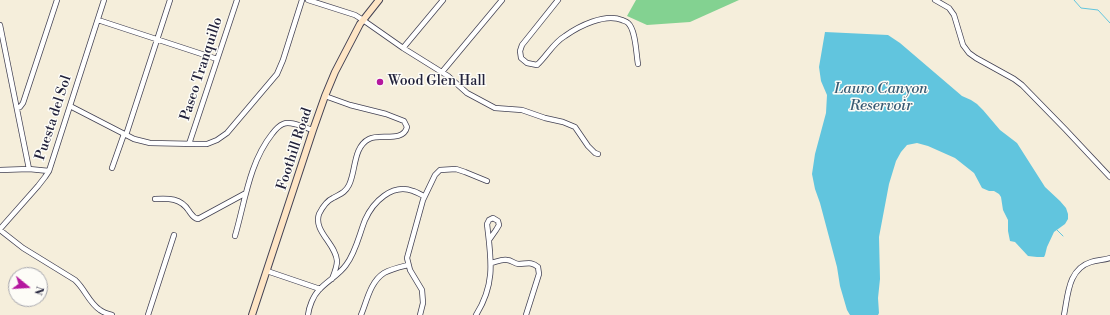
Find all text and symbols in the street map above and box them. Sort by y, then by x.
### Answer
street label: Paseo Tranquillo [177,15,227,123]
street label: Puesta del Sol [32,73,76,163]
place label: Wood Glen Hall [388,74,486,90]
marker: Wood Glen Hall [375,77,385,87]
water label: Lauro Canyon Reservoir [834,80,928,115]
street label: Foothill Road [274,106,316,192]
north arrow [8,267,48,307]
text: N [30,284,46,297]

